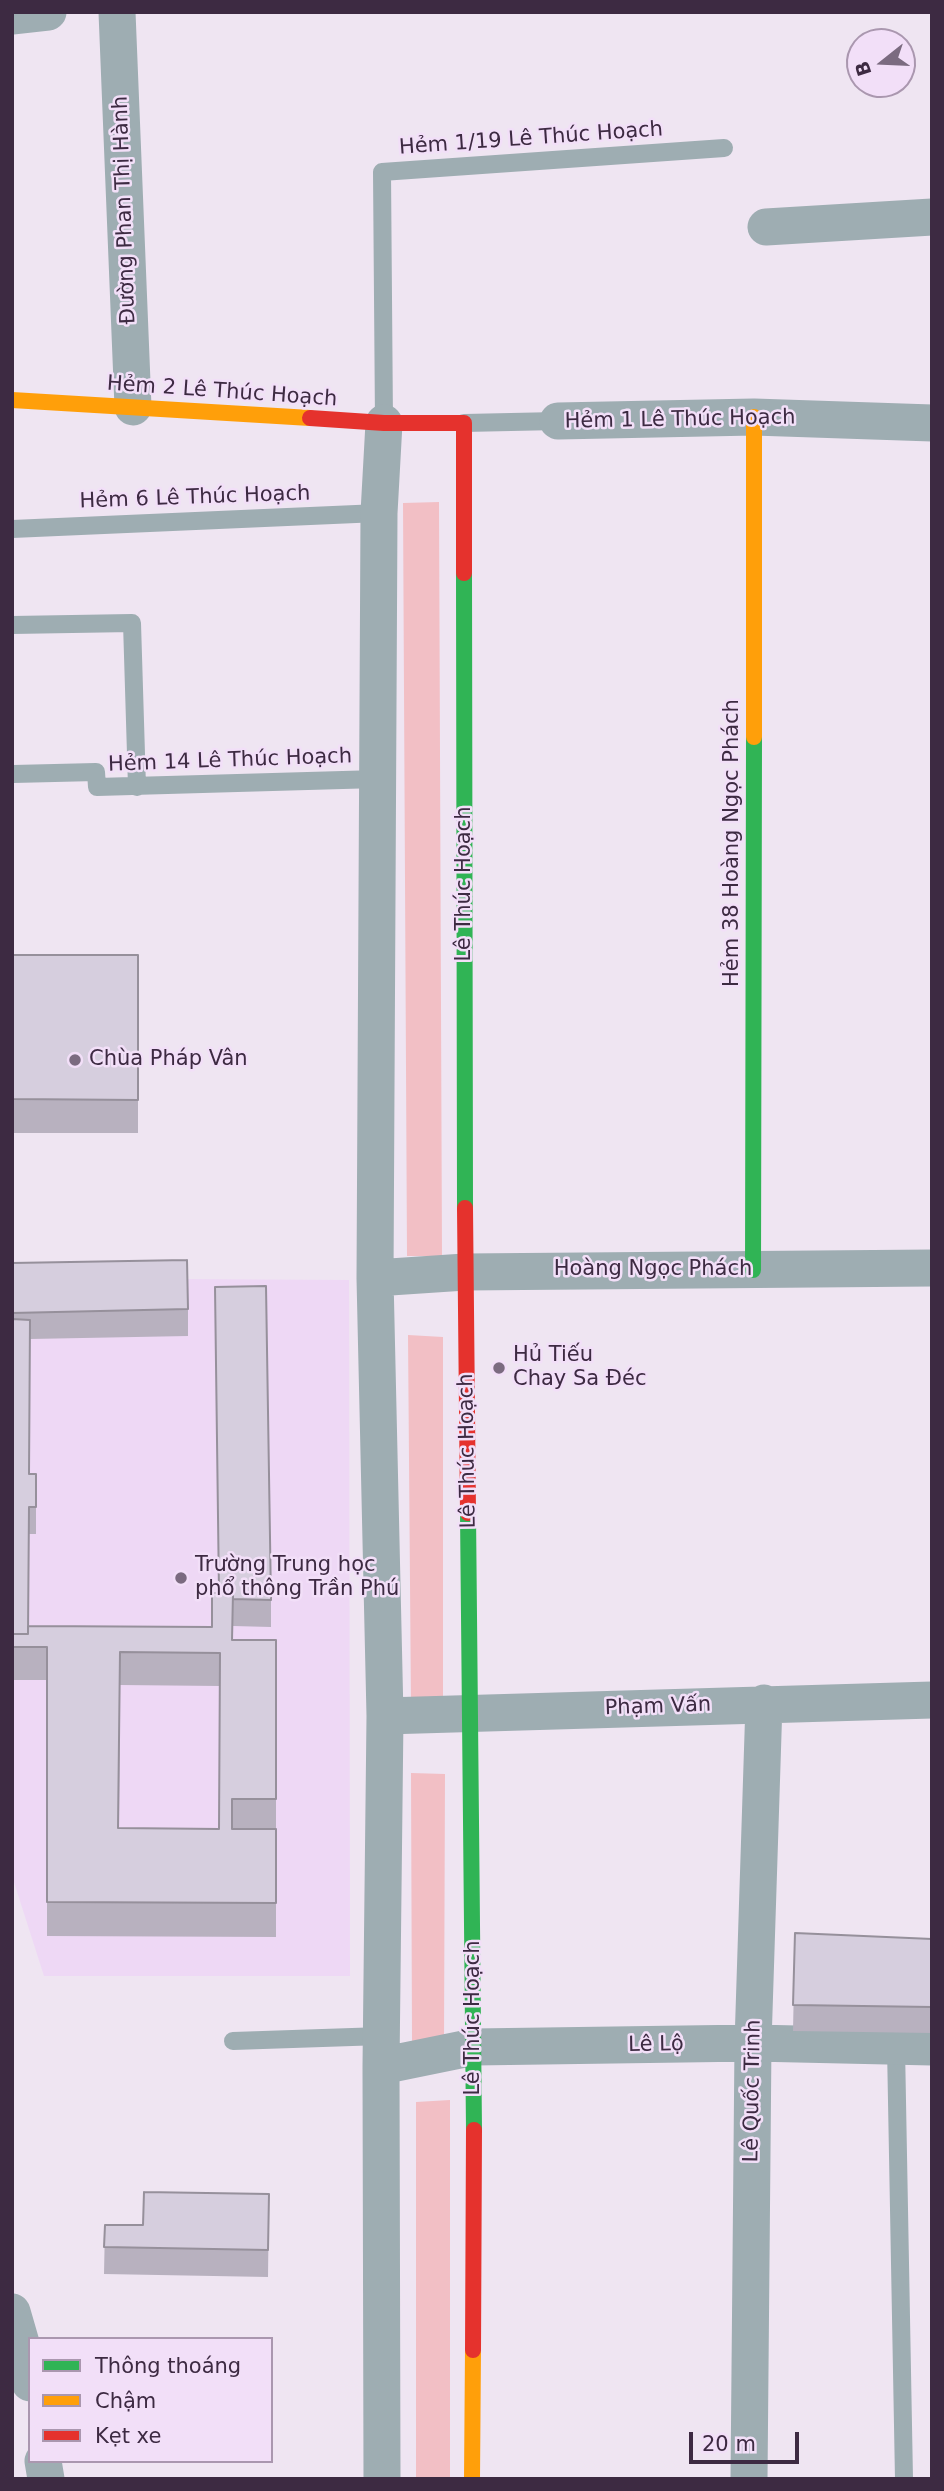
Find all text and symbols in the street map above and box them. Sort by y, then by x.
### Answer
north arrow [846,28,916,98]
text: B [850,59,876,79]
street label: Đường Phan Thị Hành [108,95,142,325]
street label: Hẻm 1/19 Lê Thúc Hoạch [398,117,664,161]
street label: Hẻm 2 Lê Thúc Hoạch [106,371,338,413]
street label: Hẻm 1 Lê Thúc Hoạch [564,405,796,435]
street label: Hẻm 6 Lê Thúc Hoạch [79,481,311,515]
street label: Hẻm 38 Hoàng Ngọc Phách [720,699,746,987]
street label: Hẻm 14 Lê Thúc Hoạch [108,744,352,778]
street label: Lê Thúc Hoạch [452,807,478,961]
place label: Chùa Pháp Vân [89,1047,248,1073]
marker: Chùa Pháp Vân [67,1052,83,1068]
street label: Hoàng Ngọc Phách [554,1257,752,1283]
place label: Hủ Tiếu Chay Sa Đéc [513,1343,647,1393]
marker: Hủ Tiếu Chay Sa Đéc [491,1360,507,1376]
street label: Lê Thúc Hoạch [454,1373,482,1529]
place label: Trường Trung học phổ thông Trần Phú [195,1553,399,1603]
marker: Trường Trung học phổ thông Trần Phú [173,1570,189,1586]
street label: Phạm Vấn [604,1693,712,1721]
street label: Lê Thúc Hoạch [461,1941,487,2095]
street label: Lê Quốc Trinh [739,2019,767,2163]
street label: Lê Lộ [628,2032,684,2058]
legend [28,2337,273,2463]
text: Thông thoáng [95,2354,241,2378]
text: Chậm [95,2389,156,2413]
scale bar [692,2418,802,2462]
text: Kẹt xe [95,2424,161,2448]
text: 20 m [702,2432,756,2456]

